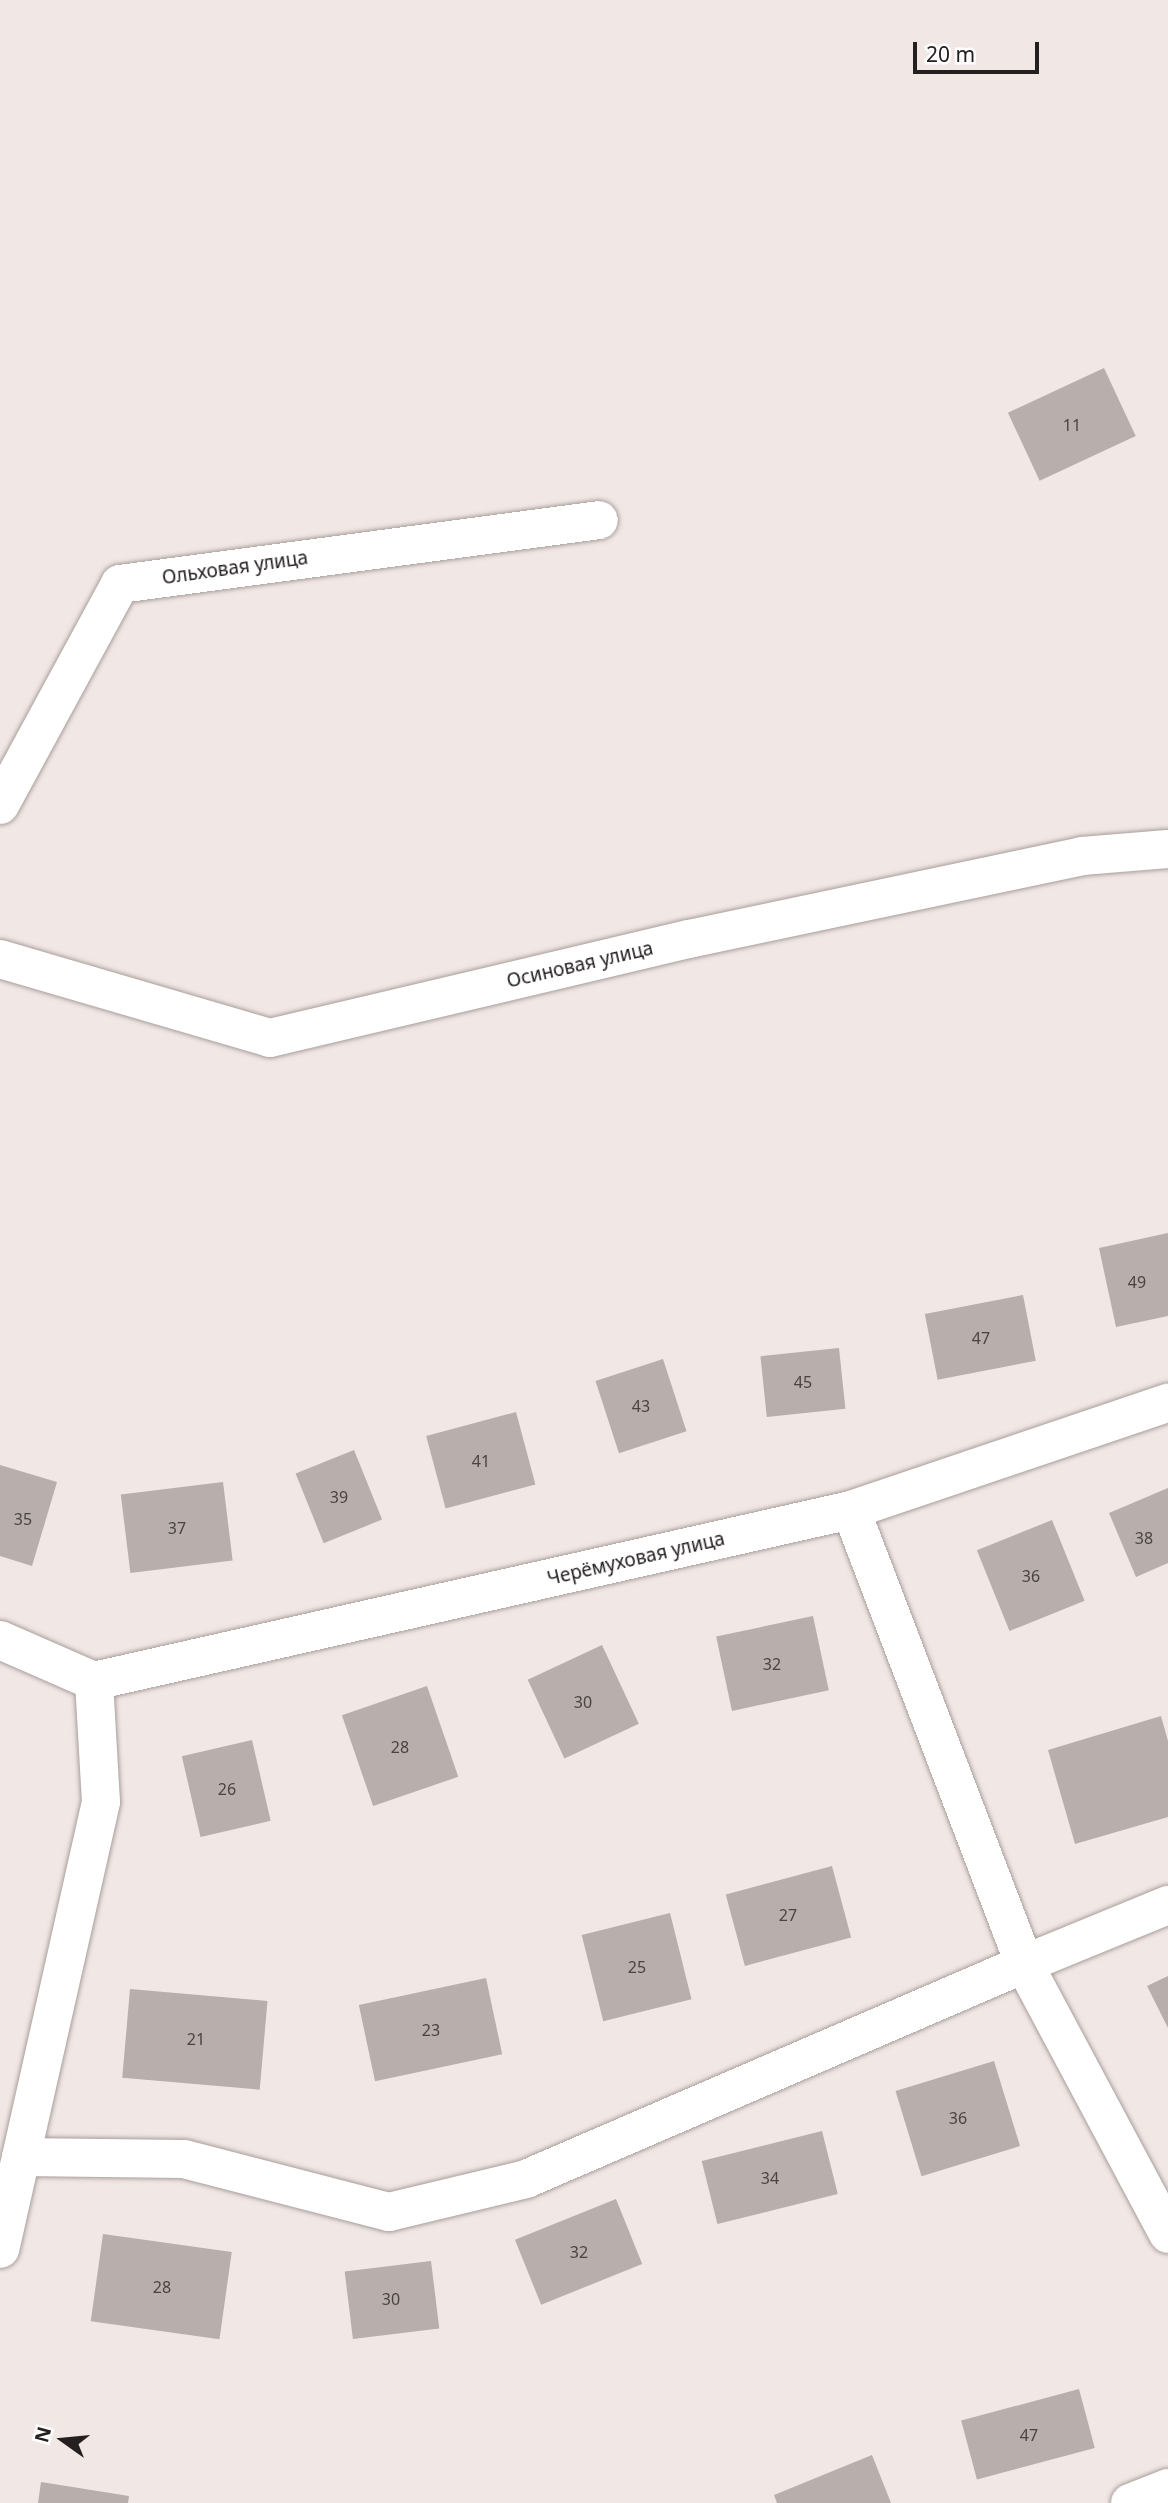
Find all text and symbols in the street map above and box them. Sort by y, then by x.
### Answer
scale bar [916,28,1042,72]
text: 20 m [926,40,975,68]
house number: 11 [1063,415,1081,435]
street label: Ольховая улица [161,546,309,590]
street label: Осиновая улица [505,937,655,993]
house number: 49 [1128,1272,1146,1292]
house number: 47 [972,1328,990,1348]
house number: 45 [794,1372,812,1392]
house number: 43 [632,1396,650,1416]
house number: 41 [472,1451,490,1471]
house number: 39 [330,1487,348,1507]
house number: 35 [14,1509,32,1529]
house number: 37 [168,1518,186,1538]
street label: Черёмуховая улица [545,1528,727,1590]
house number: 38 [1135,1528,1153,1548]
house number: 36 [1022,1566,1040,1586]
house number: 32 [763,1654,781,1674]
house number: 30 [574,1692,592,1712]
house number: 28 [391,1737,409,1757]
house number: 26 [218,1779,236,1799]
house number: 27 [779,1905,797,1925]
house number: 25 [628,1957,646,1977]
house number: 23 [422,2020,440,2040]
house number: 21 [187,2029,205,2049]
house number: 36 [949,2108,967,2128]
house number: 34 [761,2168,779,2188]
house number: 32 [570,2242,588,2262]
house number: 28 [153,2277,171,2297]
house number: 30 [382,2289,400,2309]
north arrow [28,2405,98,2475]
text: N [28,2424,57,2445]
house number: 47 [1020,2425,1038,2445]

